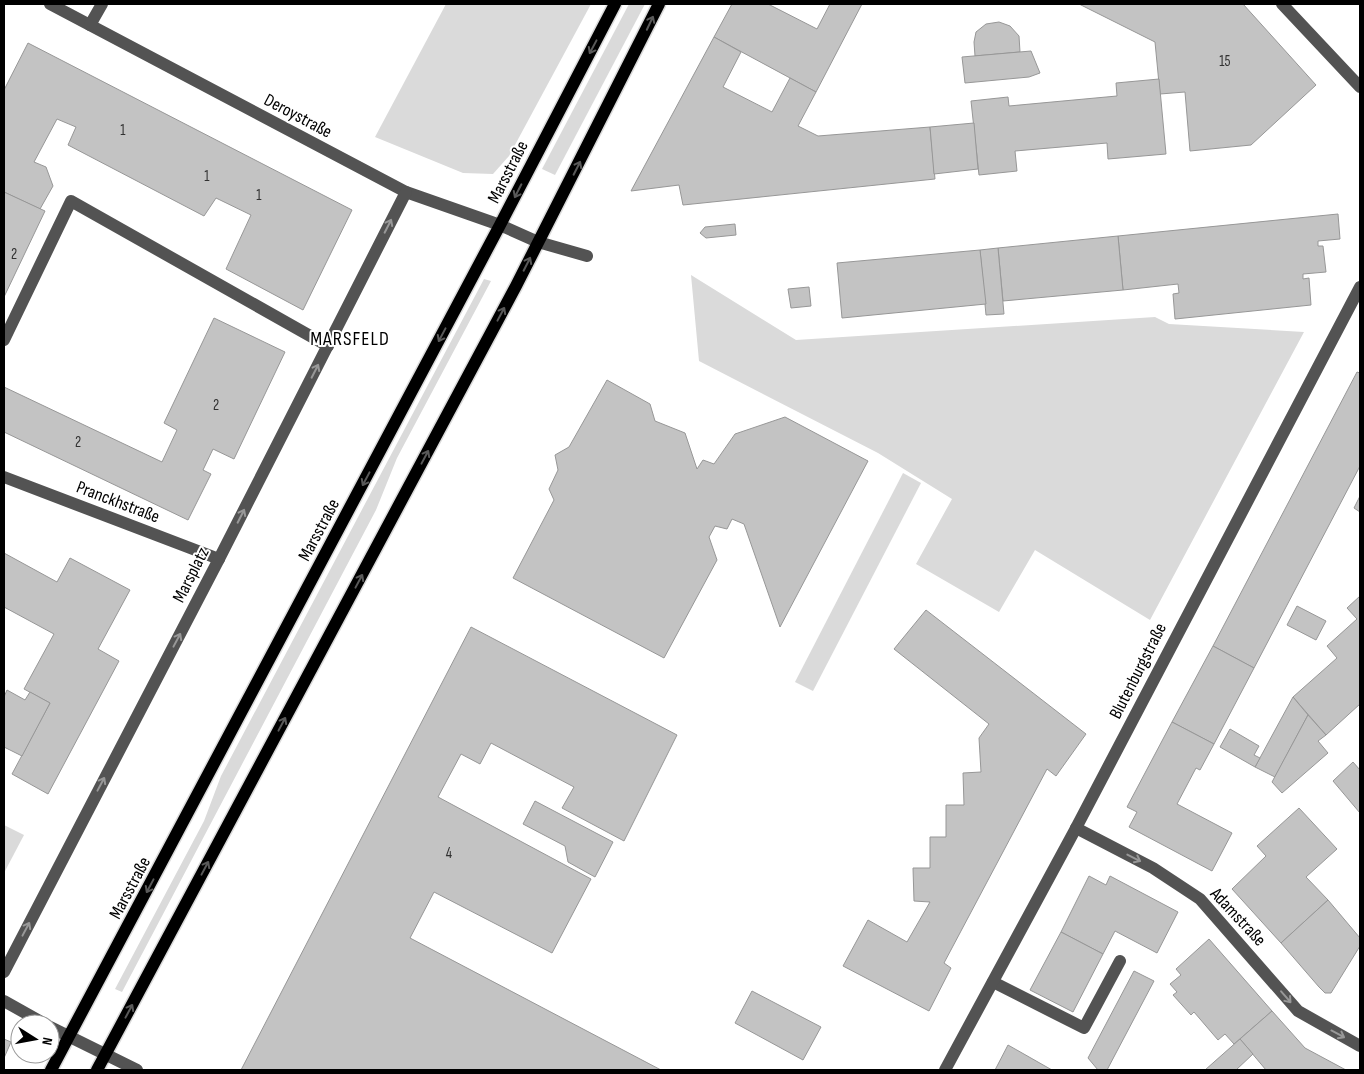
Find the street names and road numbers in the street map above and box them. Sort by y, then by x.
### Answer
street label: Deroystraße [260,89,336,143]
street label: Marsstraße [483,137,533,207]
street label: Pranckhstraße [73,477,163,527]
street label: Marsstraße [294,495,344,565]
street label: Marsplatz [168,544,214,606]
street label: Blutenburgstraße [1105,620,1171,722]
street label: Marsstraße [105,853,155,923]
street label: Adamstraße [1205,883,1270,950]

